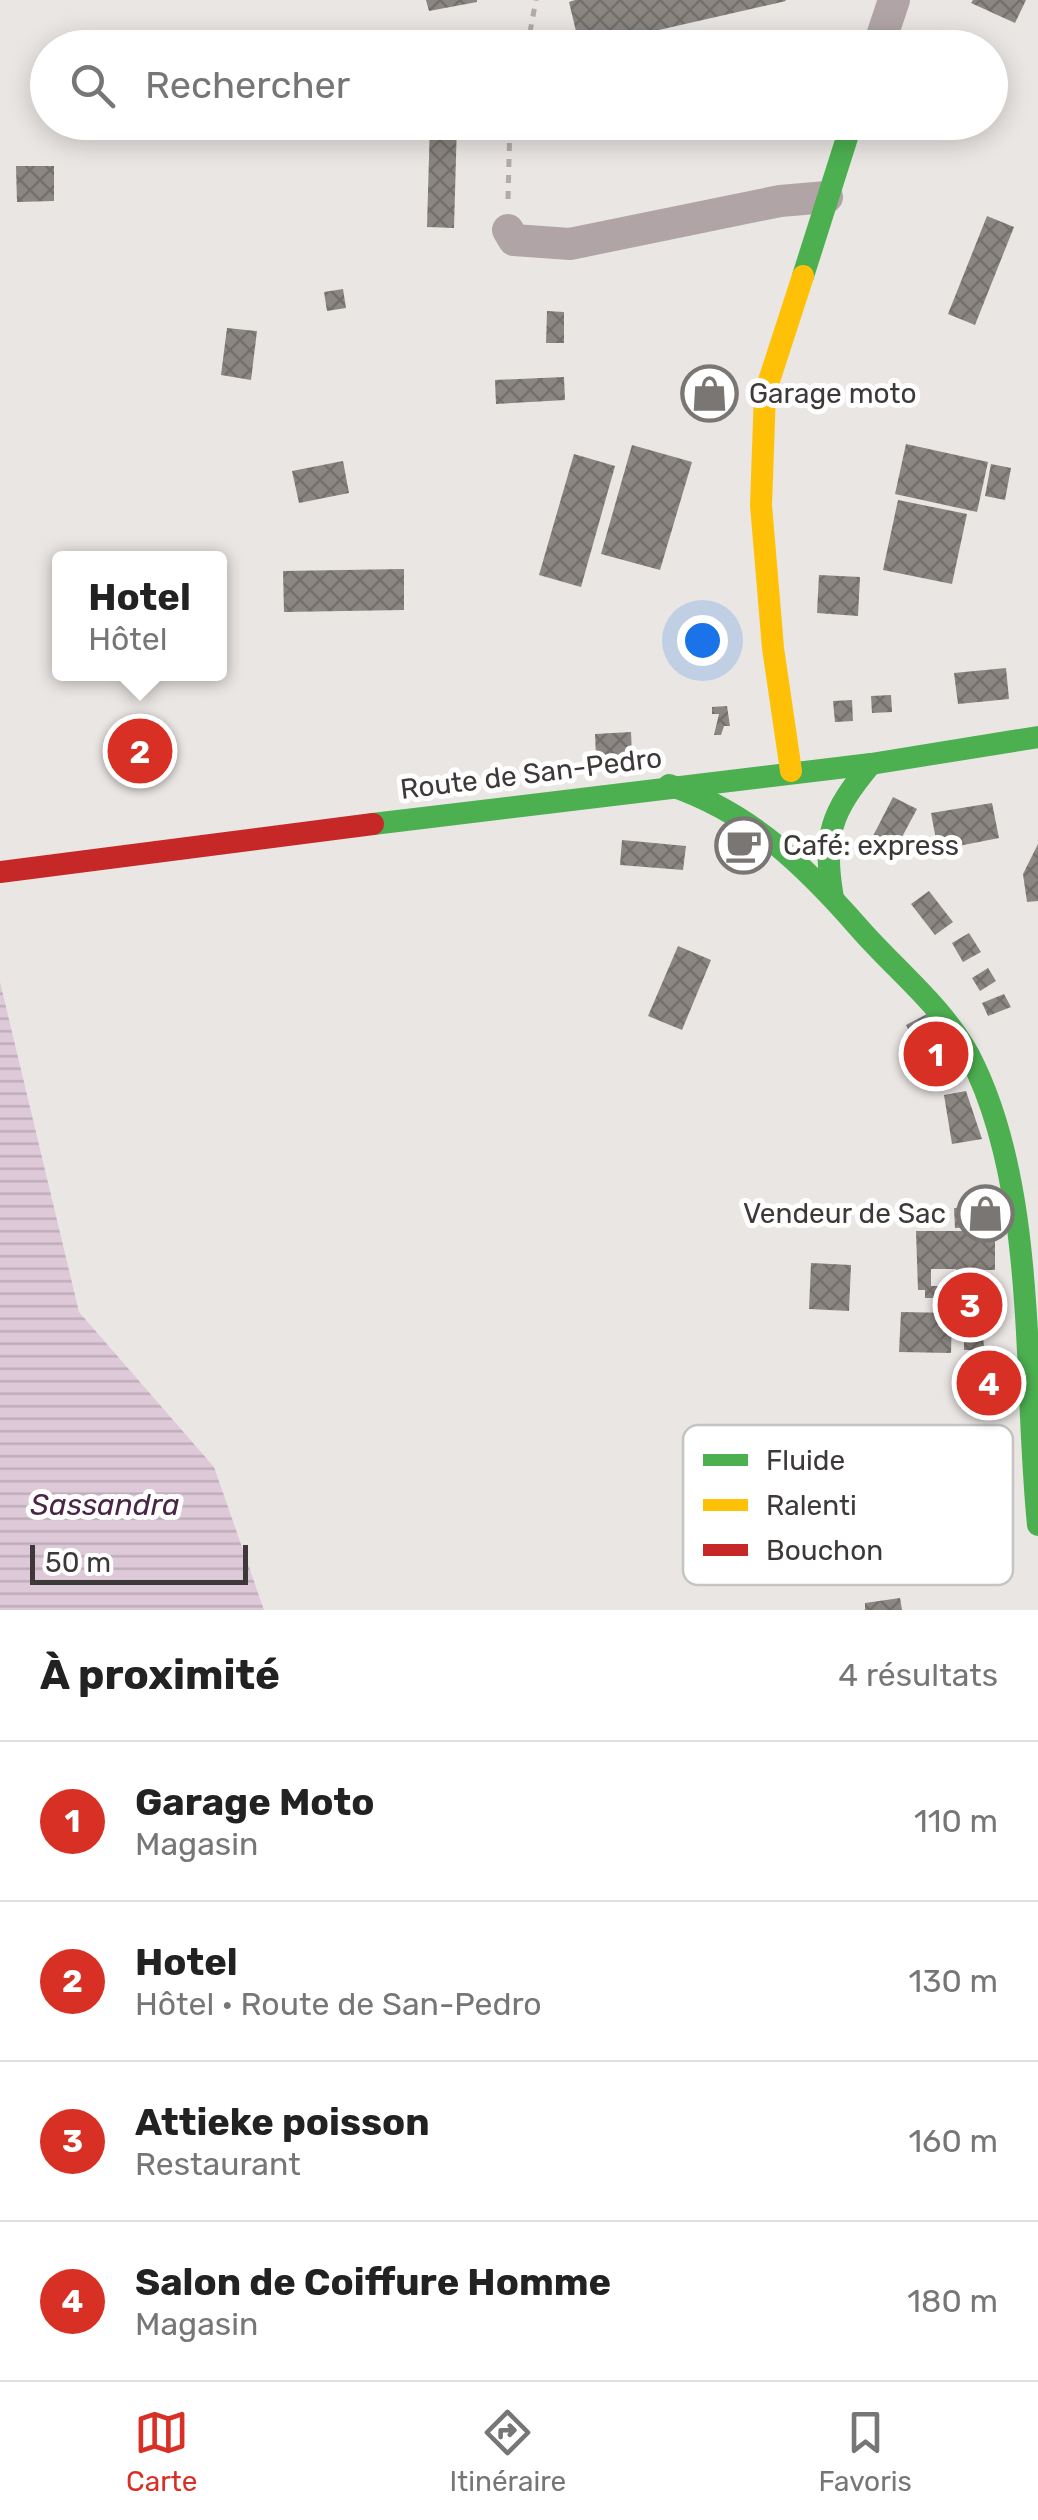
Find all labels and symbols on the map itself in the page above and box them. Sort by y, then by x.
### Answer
shop icon: Garage moto [680,363,740,423]
place label: Garage moto [749,377,917,410]
your location [677,615,728,666]
pin: 2 [108,714,172,788]
street label: Route de San-Pedro [398,741,664,806]
cafe icon: Café: express [714,815,774,875]
place label: Café: express [783,829,959,862]
pin: 1 [904,1016,968,1092]
shop icon: Vendeur de Sac [955,1183,1015,1243]
place label: Vendeur de Sac [743,1197,946,1230]
pin: 3 [938,1268,1002,1342]
pin: 4 [956,1346,1022,1420]
legend [683,1425,1013,1585]
text: Fluide [766,1444,845,1477]
water label: Sassandra [30,1487,180,1523]
text: Ralenti [766,1489,857,1522]
text: Bouchon [766,1534,883,1567]
scale bar [30,1540,248,1584]

